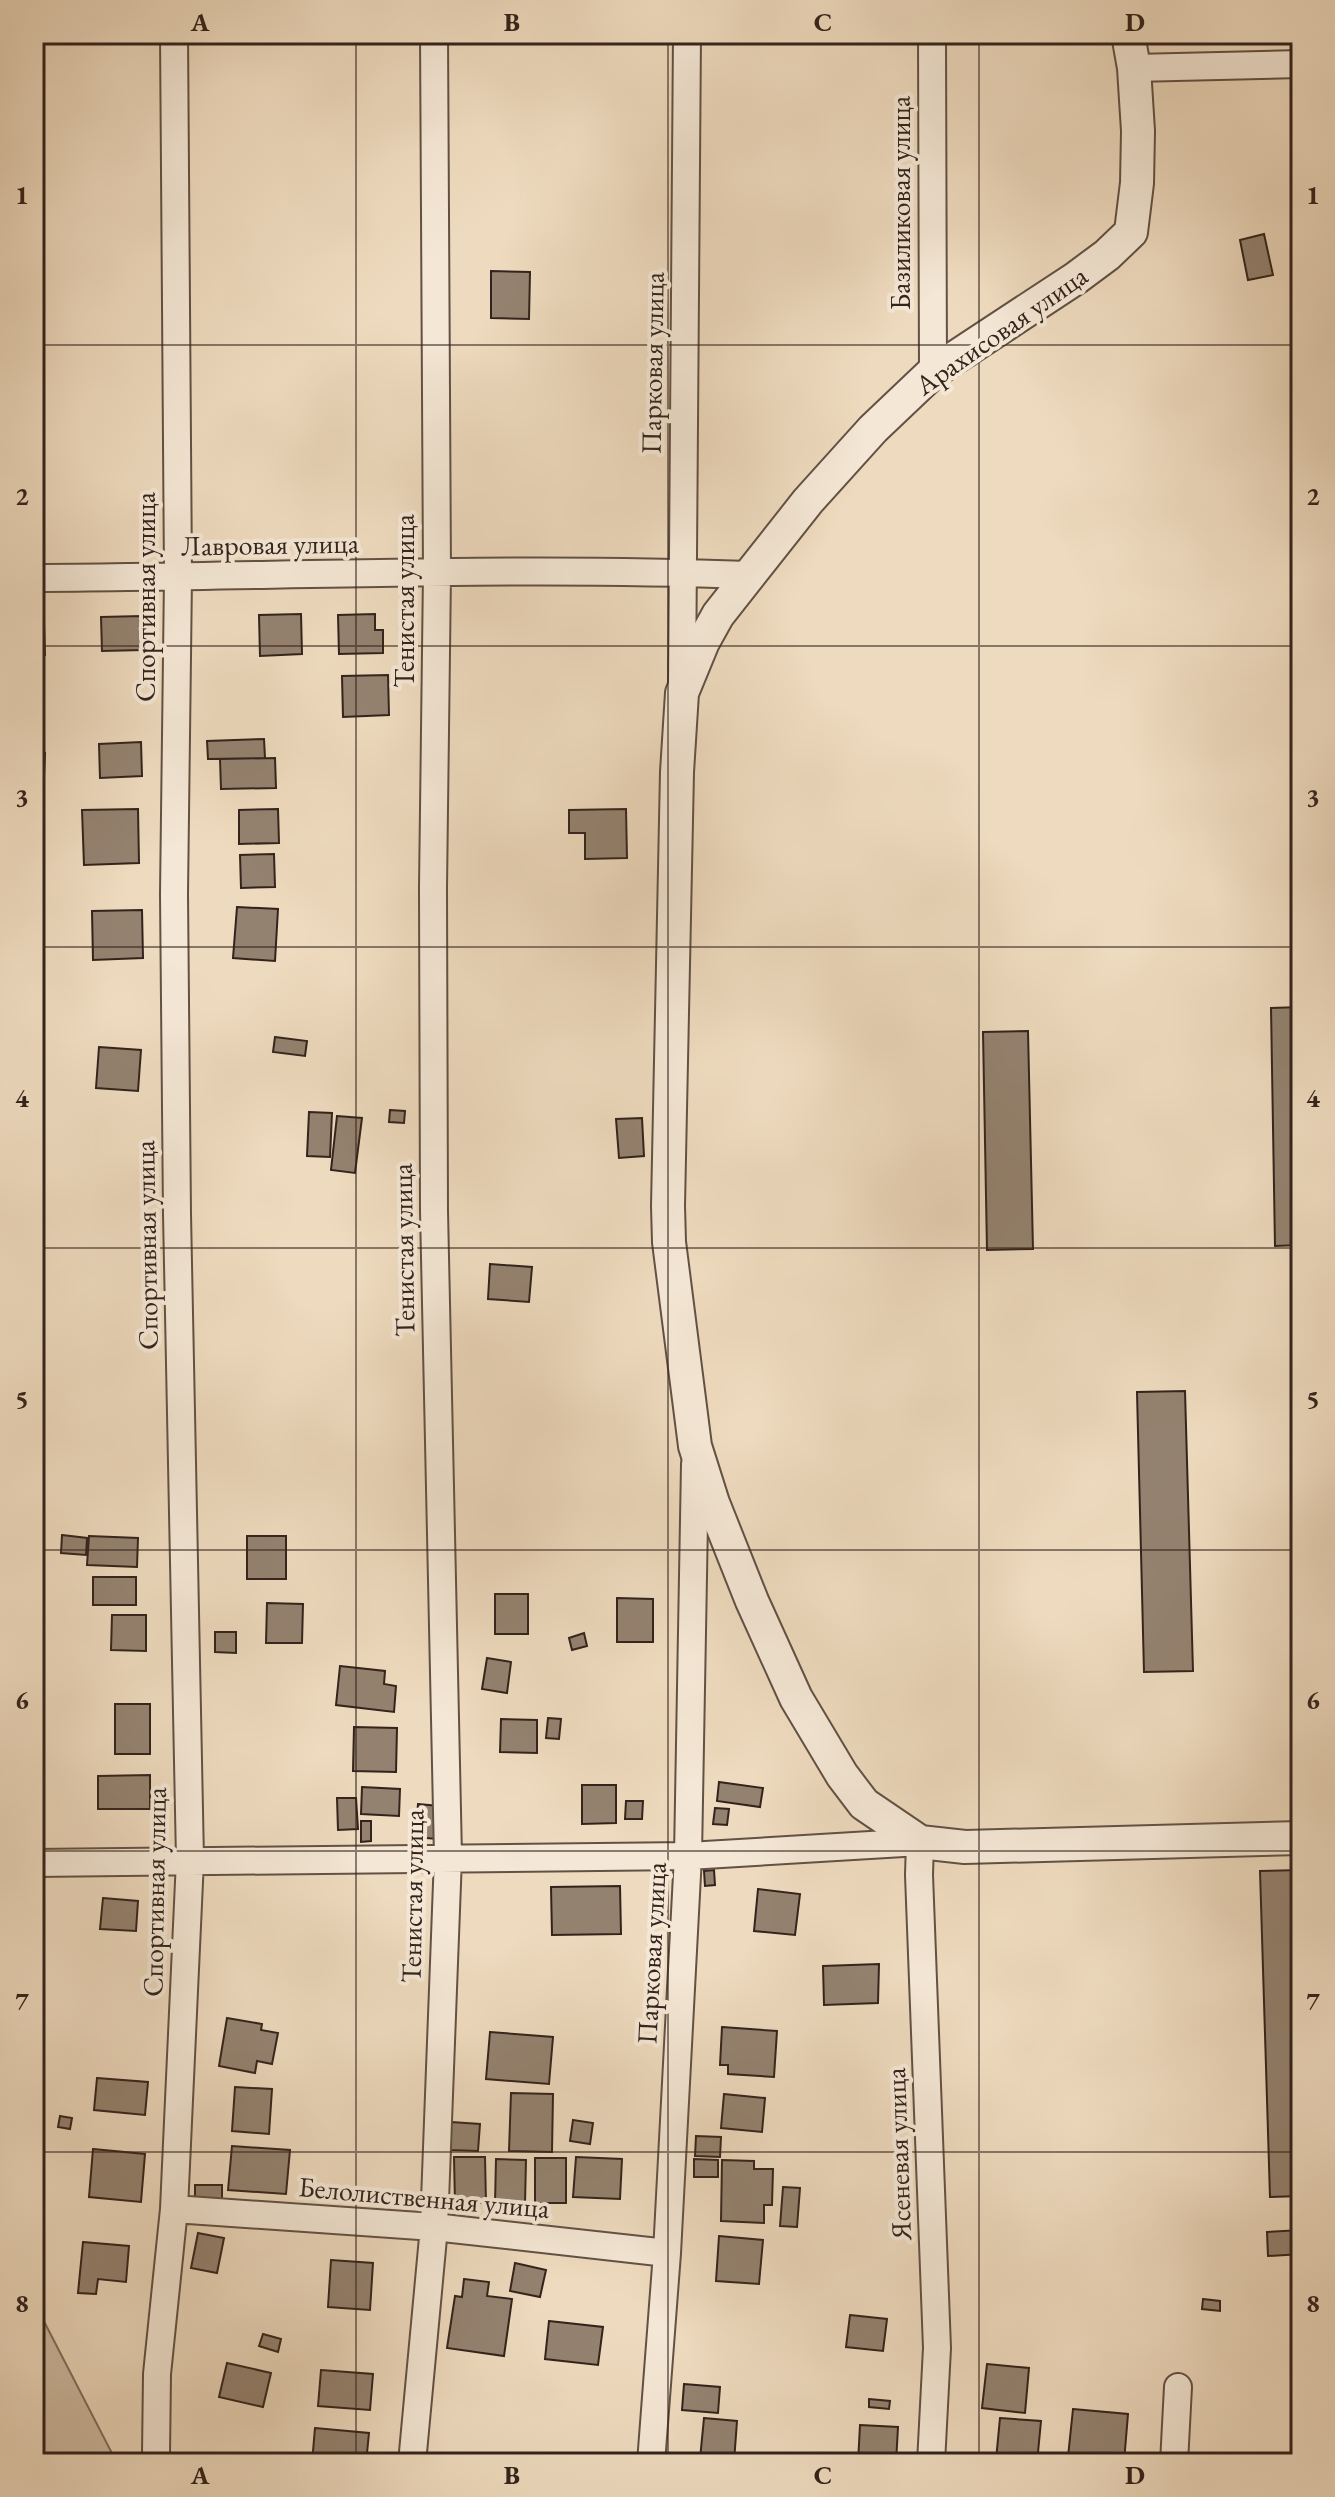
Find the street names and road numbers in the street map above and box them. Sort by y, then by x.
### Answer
street label: Базиликовая улица [882,95,918,310]
street label: Арахисовая улица [907,257,1095,403]
street label: Парковая улица [632,271,672,454]
street label: Спортивная улица [127,491,163,702]
street label: Тенистая улица [386,513,422,688]
street label: Лавровая улица [181,524,360,564]
street label: Спортивная улица [126,1139,166,1350]
street label: Тенистая улица [383,1162,423,1337]
street label: Спортивная улица [134,1786,174,1997]
street label: Тенистая улица [392,1808,432,1983]
street label: Парковая улица [628,1860,674,2045]
street label: Ясеневая улица [877,2066,919,2242]
street label: Белолиственная улица [297,2168,552,2226]

